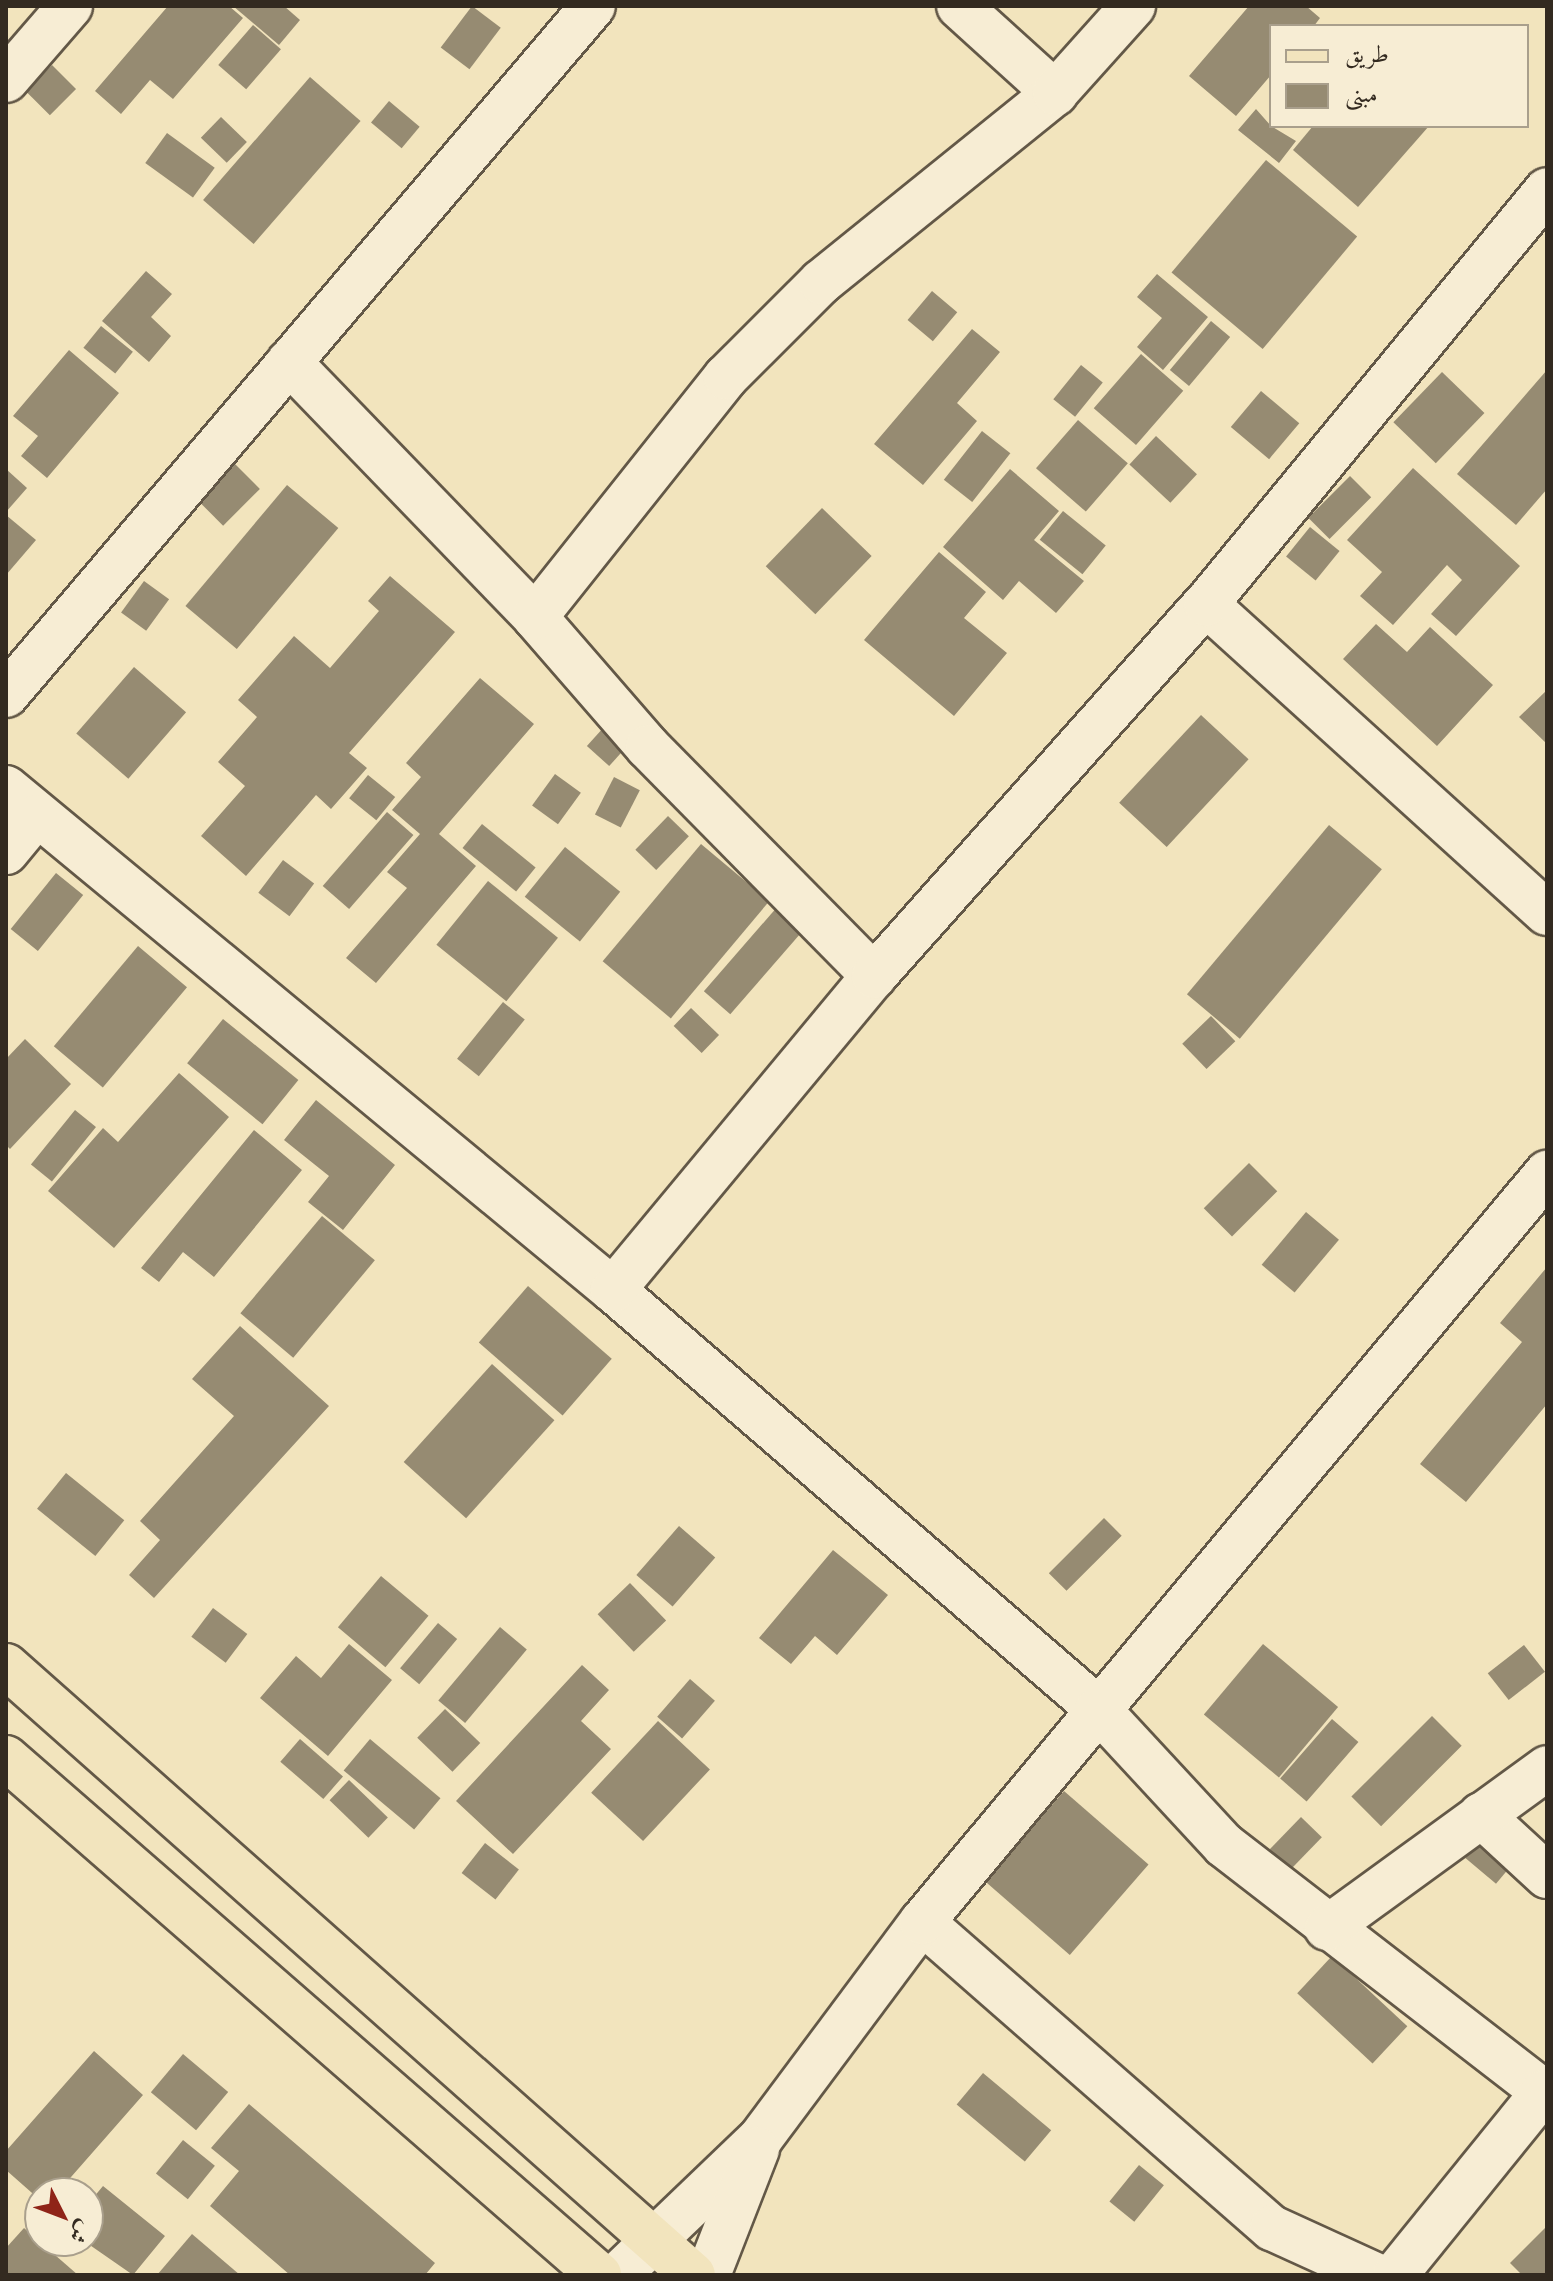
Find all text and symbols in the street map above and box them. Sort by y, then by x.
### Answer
legend [1269,24,1529,128]
text: طريق [1345,39,1389,70]
text: مبنى [1345,79,1378,110]
north arrow [24,2177,104,2257]
text: ش [63,2214,98,2249]

